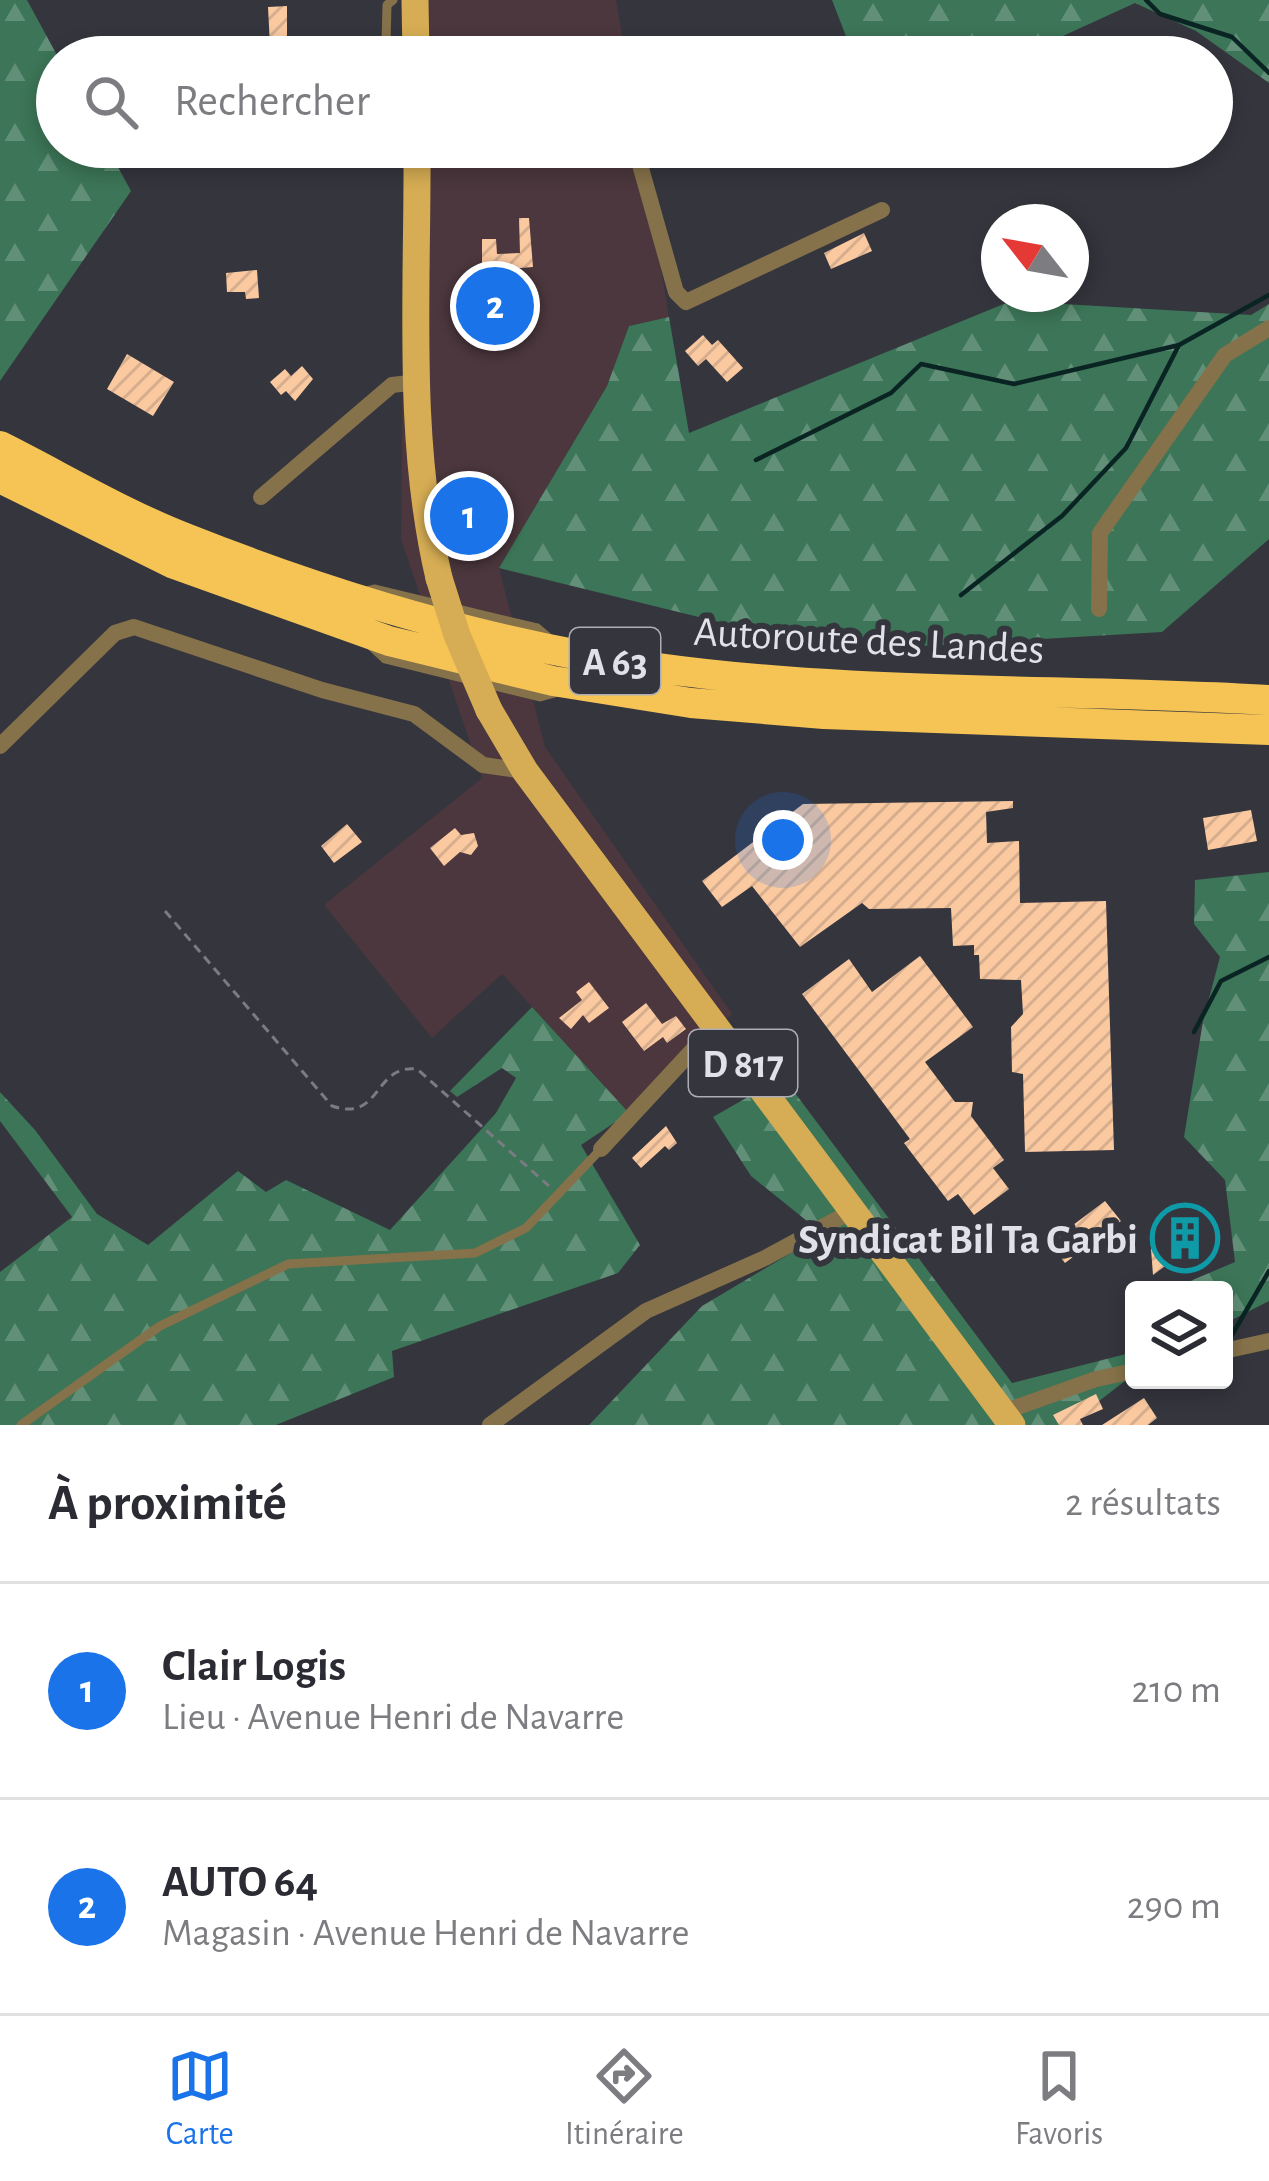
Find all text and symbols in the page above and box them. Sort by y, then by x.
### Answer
search box [36,36,1233,168]
icon: search [78,69,144,135]
text: Rechercher [174,79,370,124]
north arrow [981,204,1089,312]
pin: 2 [456,261,534,351]
pin: 1 [430,471,508,561]
street label: Autoroute des Landes [693,611,1045,671]
road number: A 63 [570,628,660,694]
your location [753,810,813,870]
road number: D 817 [689,1030,797,1096]
building icon: Syndicat Bil Ta Garbi [1150,1203,1220,1273]
place label: Syndicat Bil Ta Garbi [798,1219,1138,1261]
map controls [1125,1281,1233,1389]
button: layers [1125,1281,1233,1389]
text: À proximité [48,1478,287,1529]
text: 2 résultats [1065,1484,1221,1523]
text: Clair Logis [162,1644,346,1689]
text: 1 [80,1671,94,1710]
text: 210 m [1132,1671,1221,1710]
text: Lieu · Avenue Henri de Navarre [162,1698,624,1737]
text: AUTO 64 [162,1860,318,1905]
text: 2 [78,1887,96,1926]
text: 290 m [1127,1887,1221,1926]
text: Magasin · Avenue Henri de Navarre [162,1914,690,1953]
tab: Carte [166,2043,234,2155]
tab: Itinéraire [565,2043,684,2155]
tab: Favoris [1015,2043,1103,2155]

